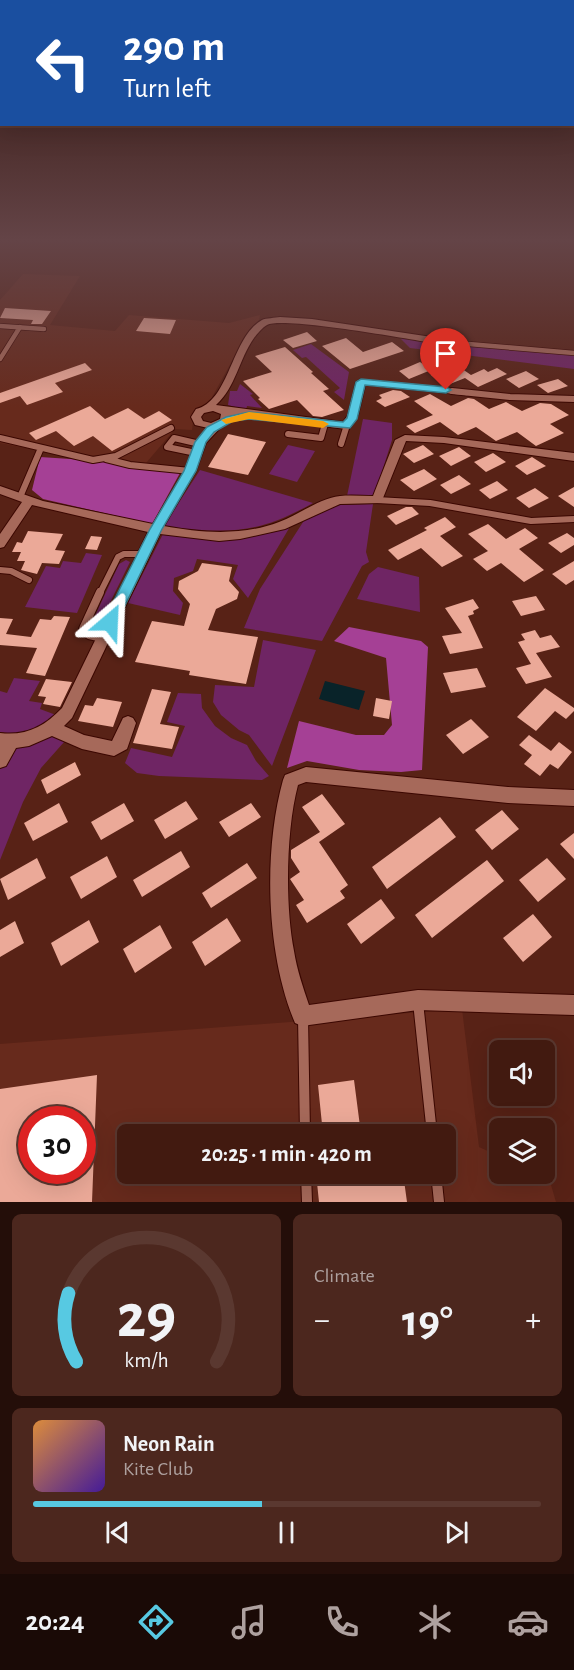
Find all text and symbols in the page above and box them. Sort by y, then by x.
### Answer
icon: left [24,24,102,102]
text: 290 m [123,26,225,68]
text: Turn left [123,75,211,102]
pin [420,328,471,390]
icon: arrive [429,337,462,370]
position arrow [78,590,142,654]
map controls [489,1040,555,1184]
button: sound [489,1040,555,1106]
speed limit sign: 30 [18,1106,96,1184]
button: layers [489,1118,555,1184]
text: 20:25 · 1 min · 420 m [201,1143,372,1165]
text: Climate [314,1266,375,1286]
text: 29 [117,1286,176,1348]
text: 19° [402,1299,453,1344]
text: − [314,1304,330,1337]
text: + [525,1304,541,1337]
text: km/h [124,1350,169,1371]
text: Neon Rain [123,1433,215,1455]
text: Kite Club [123,1459,193,1479]
icon: previous [101,1516,134,1549]
icon: pause [270,1516,303,1549]
icon: next [440,1516,473,1549]
icon: directions [135,1601,177,1643]
icon: music [228,1601,270,1643]
icon: phone [321,1601,363,1643]
icon: climate [414,1601,456,1643]
icon: car [507,1601,549,1643]
text: 20:24 [25,1608,85,1635]

